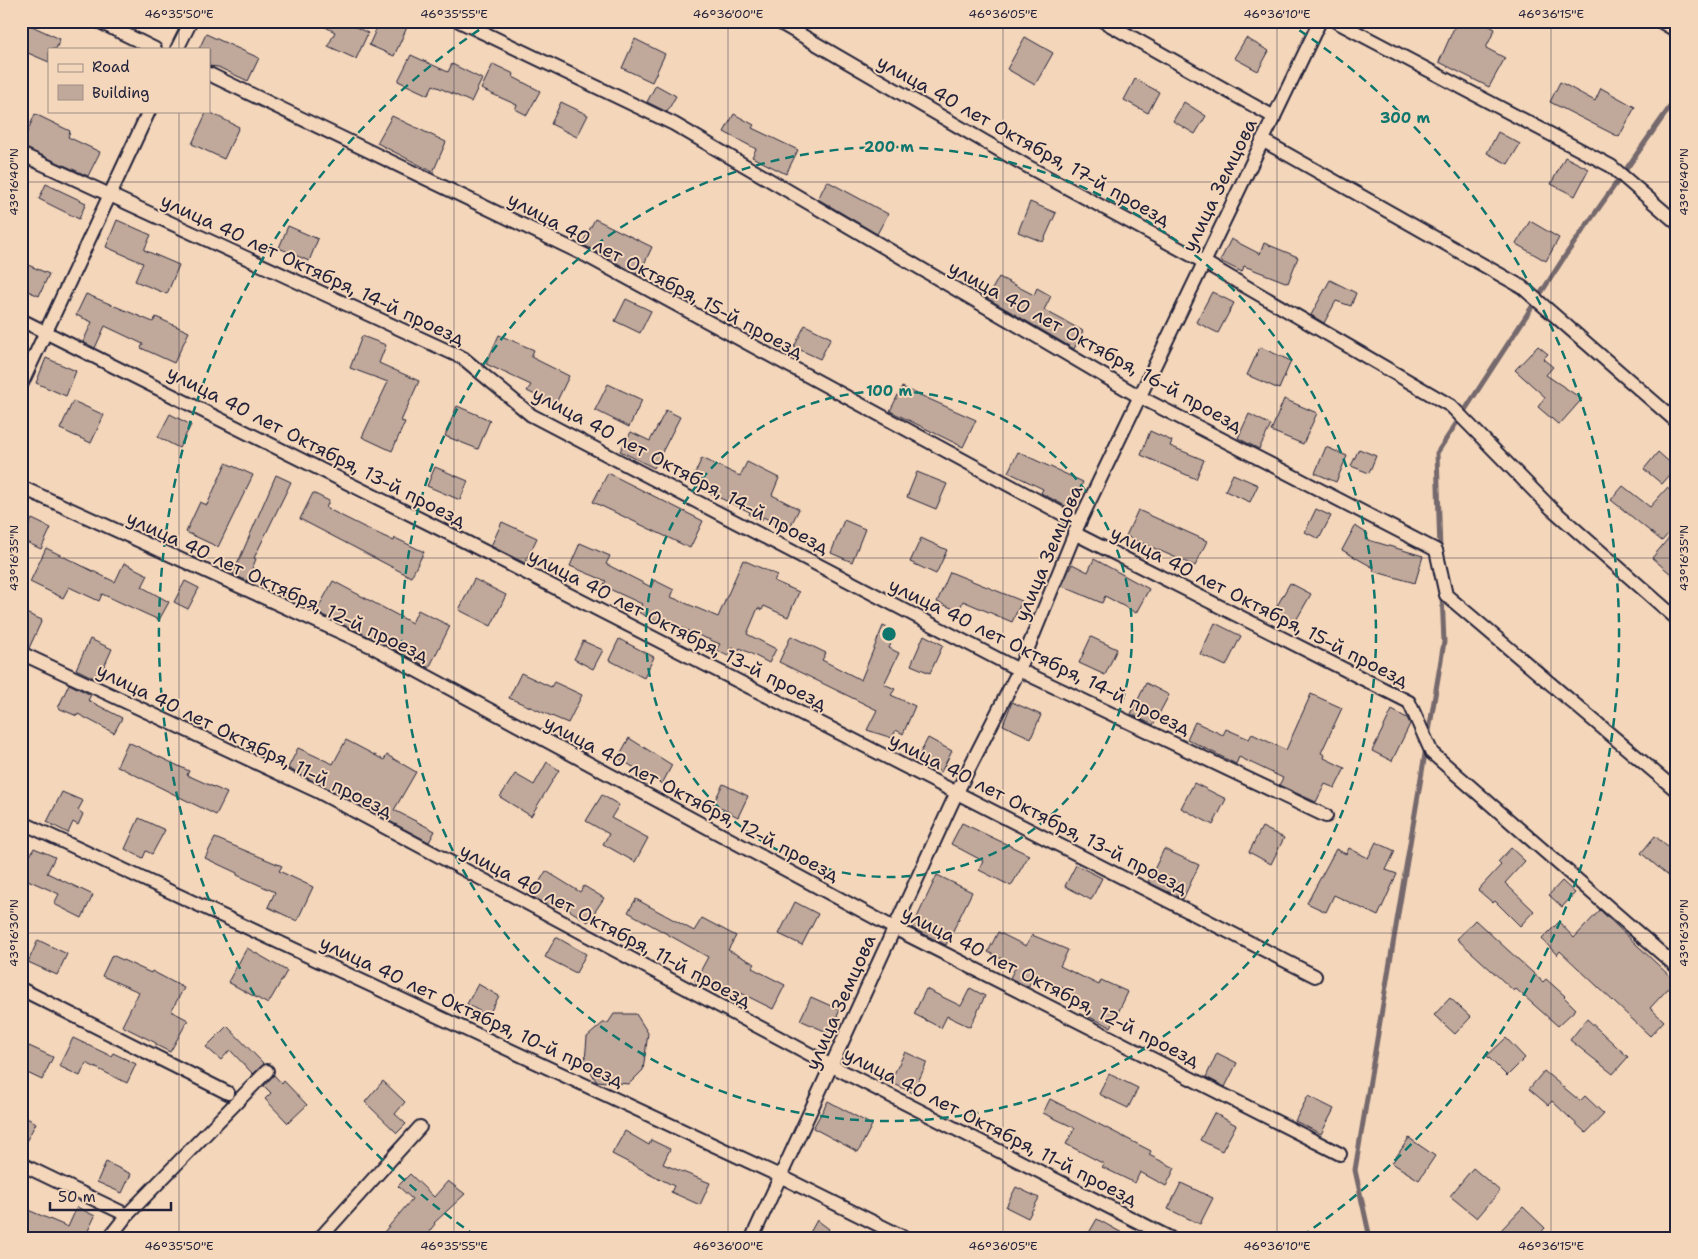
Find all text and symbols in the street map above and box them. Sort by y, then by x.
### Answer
text: 46°35'50"E [144,6,214,22]
text: 46°35'55"E [420,6,488,22]
text: 46°36'00"E [693,6,763,22]
text: 46°36'05"E [968,6,1038,22]
text: 46°36'10"E [1243,6,1311,22]
text: 46°36'15"E [1518,6,1584,22]
legend [48,48,210,112]
street label: улица 40 лет Октября, 17-й проезд [873,49,1175,232]
text: Road [92,57,130,77]
text: Building [92,83,149,103]
text: 300 m [1380,108,1430,128]
street label: улица Земцова [1176,114,1263,256]
text: 200 m [864,137,914,157]
text: 43°16'40"N [6,148,22,216]
text: 43°16'40"N [1676,148,1692,216]
street label: улица 40 лет Октября, 15-й проезд [503,187,808,364]
street label: улица 40 лет Октября, 14-й проезд [157,188,469,351]
street label: улица 40 лет Октября, 16-й проезд [944,255,1247,438]
street label: улица 40 лет Октября, 13-й проезд [163,360,471,533]
street label: улица 40 лет Октября, 14-й проезд [528,381,834,560]
text: 100 m [866,381,912,401]
street label: улица Земцова [1008,481,1088,625]
street label: улица 40 лет Октября, 12-й проезд [122,505,433,668]
street label: улица 40 лет Октября, 15-й проезд [1106,520,1413,693]
text: 43°16'35"N [6,525,22,591]
text: 43°16'35"N [1676,525,1692,591]
street label: улица 40 лет Октября, 13-й проезд [524,543,832,716]
street label: улица 40 лет Октября, 14-й проезд [885,572,1195,741]
centre of rings [880,625,898,643]
street label: улица 40 лет Октября, 11-й проезд [92,658,397,823]
street label: улица 40 лет Октября, 12-й проезд [540,710,844,887]
street label: улица 40 лет Октября, 13-й проезд [885,727,1193,900]
street label: улица 40 лет Октября, 11-й проезд [456,838,756,1013]
text: 43°16'30"N [6,899,22,967]
text: 43°16'30"N [1676,899,1692,967]
street label: улица 40 лет Октября, 12-й проезд [897,900,1204,1073]
street label: улица 40 лет Октября, 10-й проезд [316,930,628,1093]
street label: улица Земцова [799,930,882,1074]
street label: улица 40 лет Октября, 11-й проезд [839,1041,1142,1212]
scale bar [50,1179,171,1211]
text: 50 m [58,1187,96,1207]
text: 46°35'50"E [144,1238,214,1254]
text: 46°35'55"E [420,1238,488,1254]
text: 46°36'00"E [693,1238,763,1254]
text: 46°36'05"E [968,1238,1038,1254]
text: 46°36'10"E [1243,1238,1311,1254]
text: 46°36'15"E [1518,1238,1584,1254]

